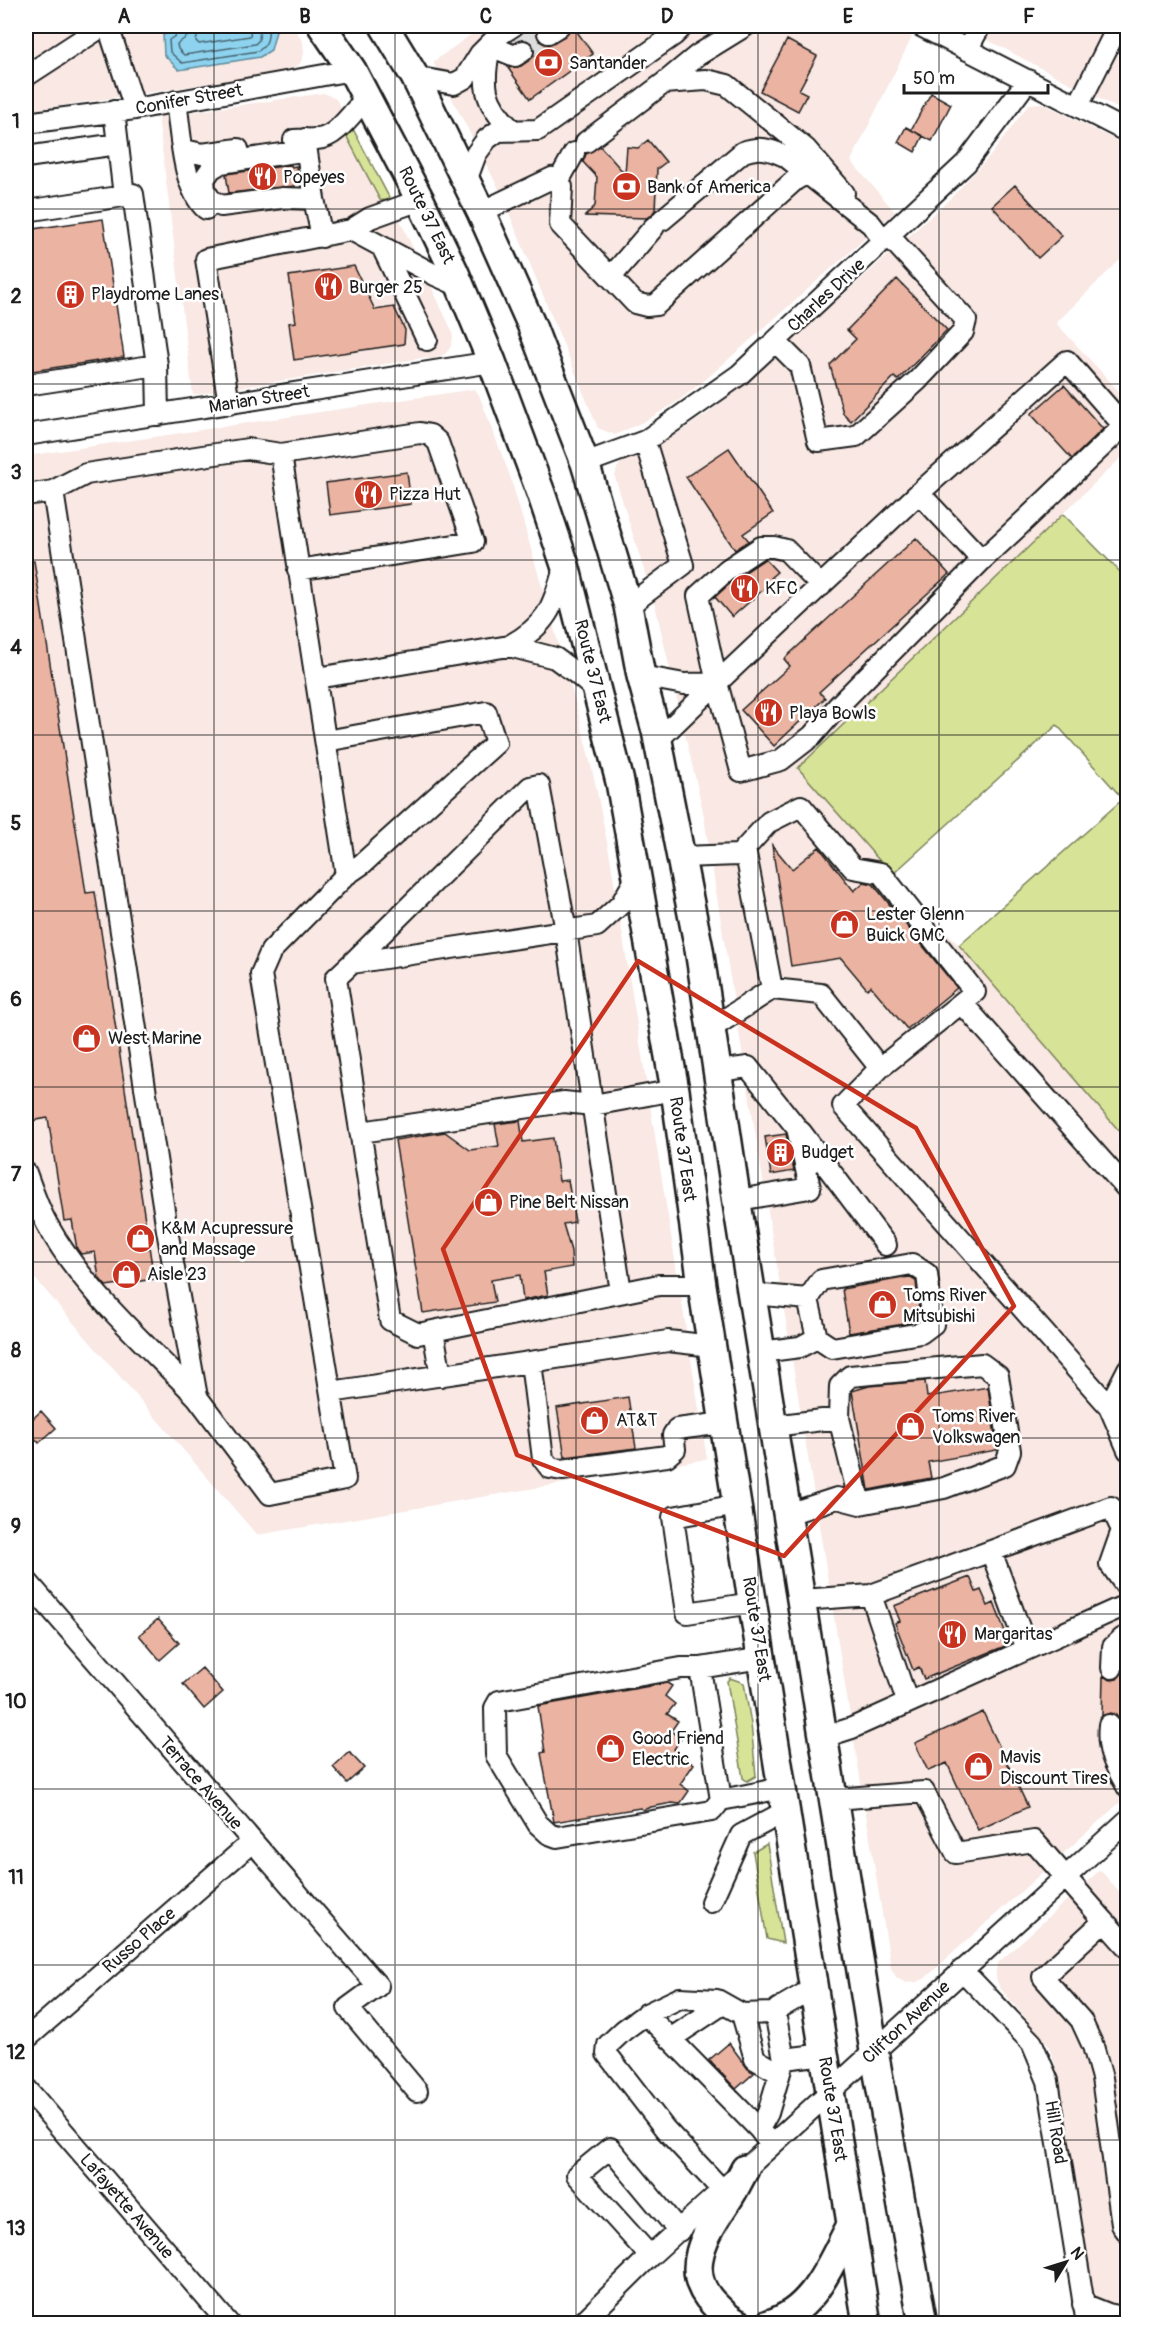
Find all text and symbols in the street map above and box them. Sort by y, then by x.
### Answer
text: A [118,4,131,29]
text: B [299,4,311,29]
text: C [480,4,492,29]
text: D [661,4,674,29]
text: E [843,4,854,29]
text: F [1023,4,1035,29]
bank icon: Santander [532,47,564,79]
place label: Santander [569,52,647,75]
scale bar [904,57,1048,95]
text: 50 m [913,67,955,90]
street label: Conifer Street [134,79,245,120]
text: 1 [12,109,20,134]
restaurant icon: Popeyes [246,161,278,193]
street label: Route 37 East [393,163,460,268]
place label: Popeyes [283,166,345,189]
bank icon: Bank of America [610,171,642,203]
place label: Bank of America [647,176,771,199]
street label: Charles Drive [783,253,870,337]
restaurant icon: Burger 25 [312,271,344,303]
place label: Burger 25 [349,276,423,299]
building icon: Playdrome Lanes [54,278,86,310]
place label: Playdrome Lanes [91,283,219,306]
text: 2 [10,284,22,309]
street label: Marian Street [207,380,312,419]
text: 3 [10,460,22,485]
restaurant icon: Pizza Hut [352,478,384,510]
place label: Pizza Hut [389,483,462,506]
restaurant icon: KFC [728,572,760,604]
place label: KFC [765,577,798,600]
street label: Route 37 East [569,617,617,726]
text: 4 [10,635,22,660]
restaurant icon: Playa Bowls [752,697,784,729]
place label: Playa Bowls [789,702,876,725]
text: 5 [11,811,22,836]
place label: Lester Glenn Buick GMC [866,903,964,947]
shop icon: Lester Glenn Buick GMC [829,908,861,940]
text: 6 [10,987,22,1012]
shop icon: West Marine [71,1022,103,1054]
place label: West Marine [108,1027,201,1050]
street label: Route 37 East [664,1095,701,1204]
building icon: Budget [764,1136,796,1168]
place label: Budget [801,1141,855,1164]
text: 7 [11,1162,22,1187]
shop icon: Pine Belt Nissan [472,1186,504,1218]
place label: Pine Belt Nissan [509,1191,629,1214]
place label: K&M Acupressure and Massage [161,1217,293,1261]
shop icon: K&M Acupressure and Massage [124,1222,156,1254]
shop icon: Aisle 23 [110,1258,142,1290]
place label: Aisle 23 [147,1263,207,1286]
place label: Toms River Mitsubishi [903,1284,987,1328]
shop icon: Toms River Mitsubishi [866,1289,898,1321]
text: 8 [11,1338,21,1363]
shop icon: AT&T [579,1404,611,1436]
place label: Toms River Volkswagen [932,1405,1021,1449]
place label: AT&T [616,1409,658,1432]
shop icon: Toms River Volkswagen [895,1410,927,1442]
text: 9 [11,1514,21,1539]
street label: Route 37 East [737,1575,776,1684]
restaurant icon: Margaritas [937,1618,969,1650]
place label: Margaritas [974,1623,1052,1646]
text: 10 [5,1689,27,1714]
place label: Good Friend Electric [632,1727,724,1771]
street label: Terrace Avenue [154,1732,248,1835]
shop icon: Good Friend Electric [595,1732,627,1764]
place label: Mavis Discount Tires [1000,1746,1108,1790]
shop icon: Mavis Discount Tires [963,1751,995,1783]
text: 11 [8,1865,24,1890]
street label: Russo Place [98,1902,181,1978]
street label: Clifton Avenue [858,1976,955,2069]
text: 12 [7,2040,26,2065]
street label: Route 37 East [813,2055,852,2164]
street label: Hill Road [1039,2098,1072,2166]
street label: Lafayette Avenue [74,2149,179,2264]
text: 13 [7,2216,25,2241]
north arrow [1036,2232,1096,2292]
text: N [1066,2243,1088,2264]

